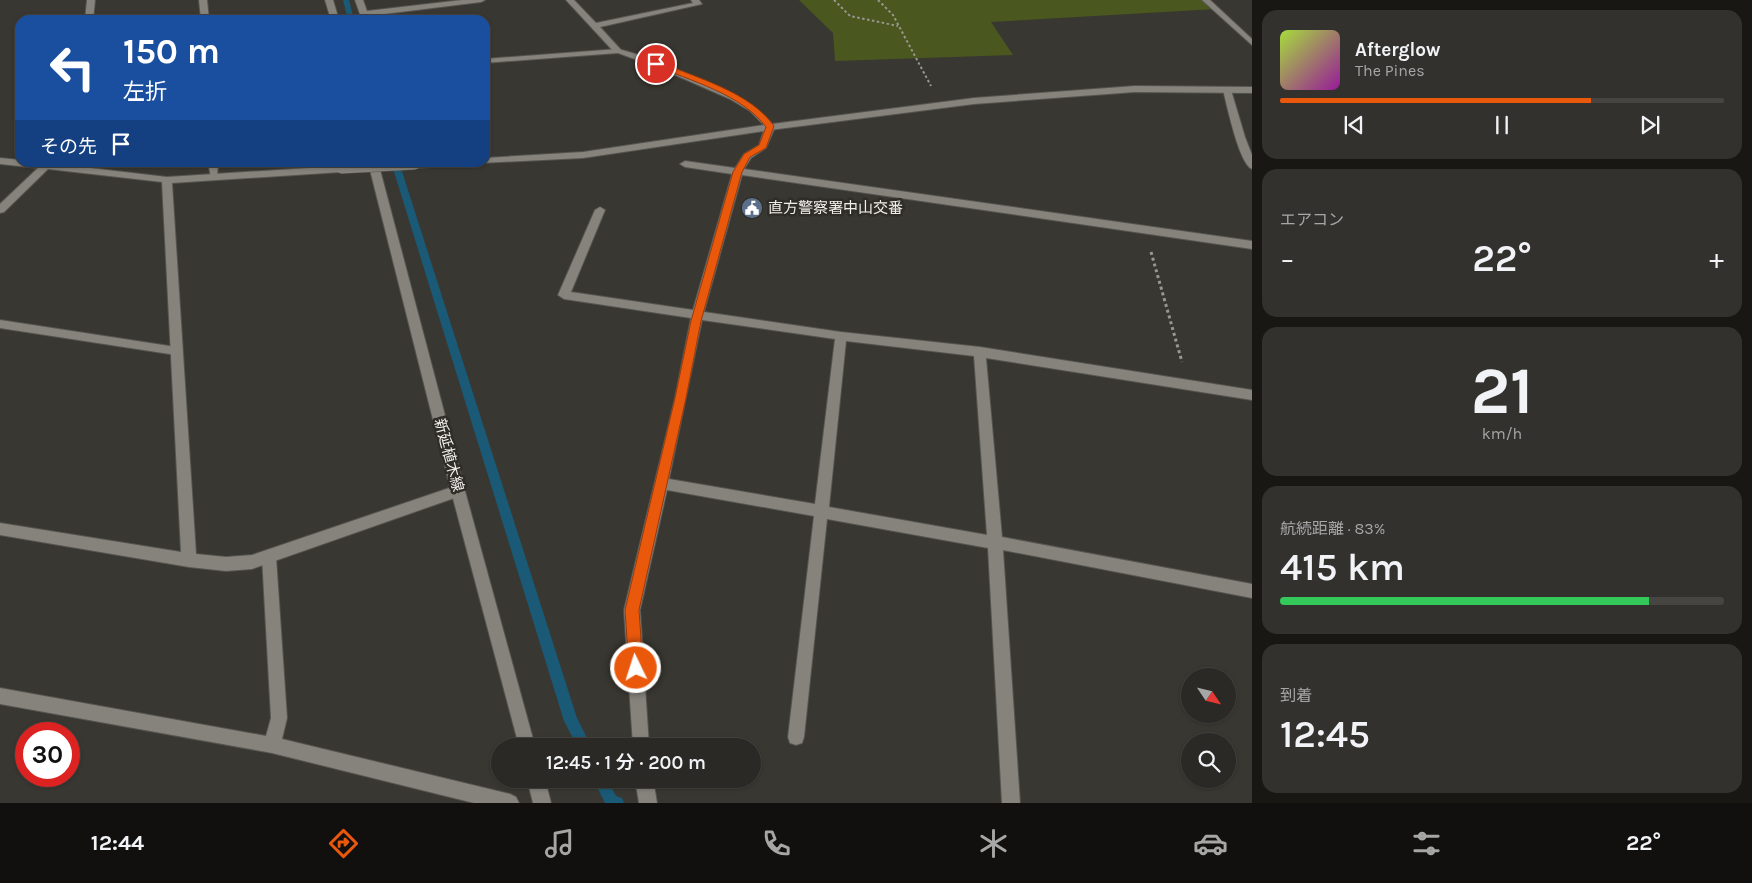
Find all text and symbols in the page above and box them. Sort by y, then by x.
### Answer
text: 150 m [123,31,220,72]
icon: left [40,35,105,100]
text: Afterglow [1355,39,1441,61]
pin [635,43,677,85]
icon: arrive [642,50,670,78]
text: The Pines [1355,61,1425,80]
text: 左折 [123,79,167,105]
icon: previous [1340,111,1368,139]
icon: pause [1488,111,1516,139]
icon: next [1636,111,1664,139]
icon: arrive [107,130,135,158]
text: その先 [40,136,97,158]
public building icon: 直方警察署中山交番 [740,196,764,220]
place label: 直方警察署中山交番 [768,199,903,217]
text: エアコン [1280,210,1344,229]
text: 22° [1472,236,1532,281]
text: − [1280,242,1295,275]
text: + [1709,242,1724,275]
text: 21 [1471,353,1533,429]
street label: 新延植木線 [431,416,467,494]
text: km/h [1482,424,1522,443]
text: 航続距離 · 83% [1280,519,1385,538]
text: 415 km [1280,545,1405,590]
position arrow [609,641,661,693]
north arrow [1181,668,1236,722]
map controls [1181,668,1236,788]
text: 到着 [1280,686,1312,705]
text: 12:45 [1280,712,1370,757]
speed limit sign: 30 [15,722,80,787]
button: search [1181,733,1236,788]
text: 12:45 · 1 分 · 200 m [546,752,706,774]
icon: directions [326,826,361,861]
icon: music [542,826,577,861]
icon: phone [759,826,794,861]
icon: climate [976,826,1011,861]
icon: car [1193,826,1228,861]
icon: filters [1409,826,1444,861]
text: 12:44 [91,830,144,856]
text: 22° [1626,830,1661,856]

